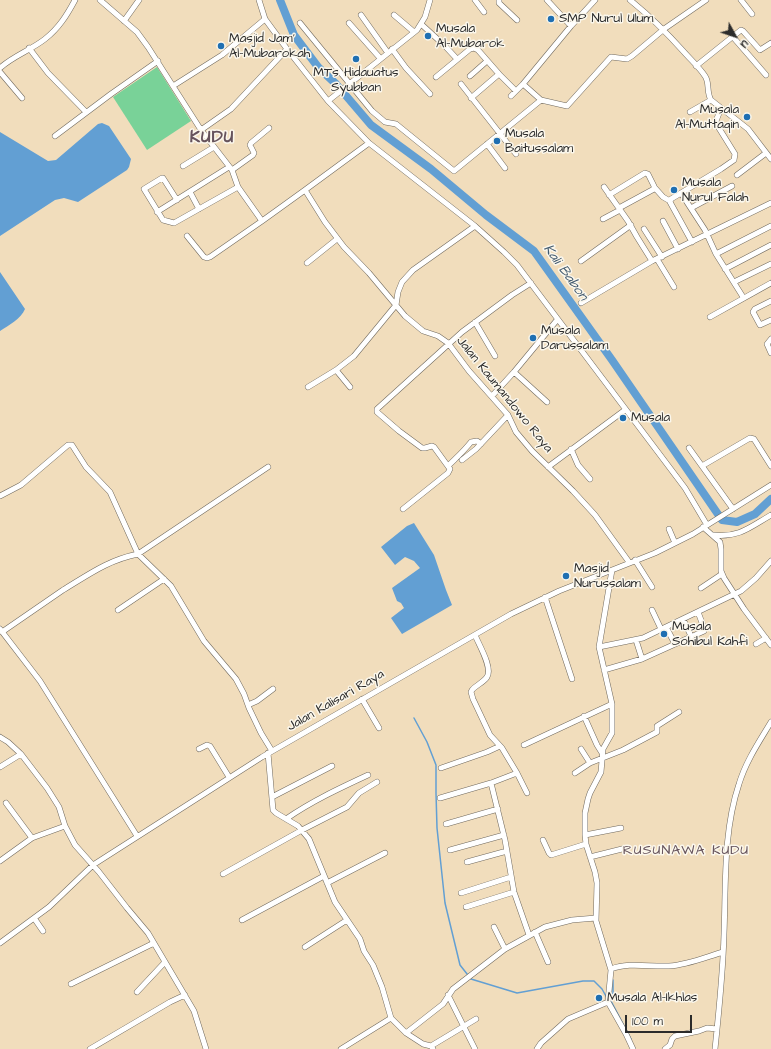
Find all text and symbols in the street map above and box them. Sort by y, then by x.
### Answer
place label: SMP Nurul Ulum [559,11,653,27]
marker: SMP Nurul Ulum [546,14,556,24]
north arrow [715,16,755,56]
place label: Musala Al-Mubarok [436,21,504,52]
place label: Masjid Jam' Al-Mubarokah [229,31,310,62]
marker: Musala Al-Mubarok [423,31,433,41]
text: U [737,37,752,51]
marker: Masjid Jam' Al-Mubarokah [216,41,226,51]
marker: MTs Hidauatus Syubban [351,54,361,64]
place label: MTs Hidauatus Syubban [313,65,399,96]
place label: Musala Al-Muttaqin [675,102,739,133]
marker: Musala Al-Muttaqin [742,112,752,122]
place label: Musala Baitussalam [505,126,573,157]
district label: KUDU [190,128,234,148]
marker: Musala Baitussalam [492,136,502,146]
place label: Musala Nurul Falah [682,175,748,206]
marker: Musala Nurul Falah [669,185,679,195]
water label: Kali Babon [539,242,591,304]
place label: Musala Darussalam [541,323,608,354]
marker: Musala Darussalam [528,333,538,343]
street label: Jalan Kaumandowo Raya [452,334,556,456]
place label: Musala [631,410,670,426]
marker: Musala [618,413,628,423]
place label: Masjid Nurussalam [574,561,641,592]
marker: Masjid Nurussalam [561,571,571,581]
place label: Musala Sohibul Kahfi [672,619,748,650]
marker: Musala Sohibul Kahfi [659,629,669,639]
street label: Jalan Kalisari Raya [285,667,387,735]
district label: RUSUNAWA KUDU [623,843,749,859]
place label: Musala Al-Ikhlas [607,990,697,1006]
marker: Musala Al-Ikhlas [594,993,604,1003]
scale bar [627,1007,694,1033]
text: 100 m [632,1013,663,1030]

